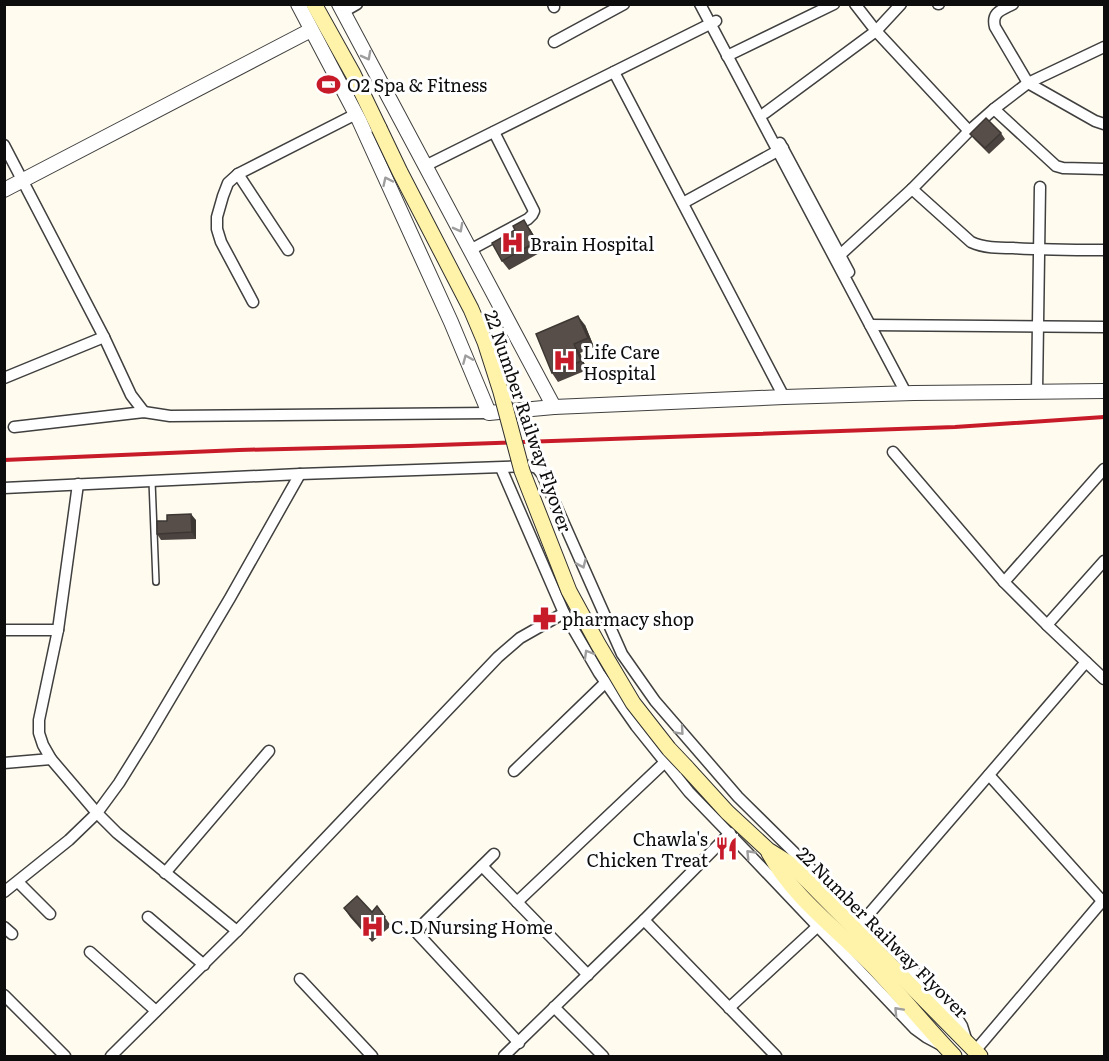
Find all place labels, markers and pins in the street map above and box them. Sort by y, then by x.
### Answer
sports icon: O2 Spa & Fitness [316,71,342,97]
place label: O2 Spa & Fitness [347,71,487,98]
hospital icon: Brain Hospital [499,230,525,256]
place label: Brain Hospital [530,230,654,257]
place label: Life Care Hospital [583,338,660,386]
hospital icon: Life Care Hospital [552,348,578,374]
pharmacy icon: pharmacy shop [531,605,557,631]
place label: pharmacy shop [562,605,694,632]
place label: Chawla's Chicken Treat [586,825,709,873]
restaurant icon: Chawla's Chicken Treat [713,835,739,861]
hospital icon: C.D Nursing Home [360,913,386,939]
place label: C.D Nursing Home [391,913,553,940]

